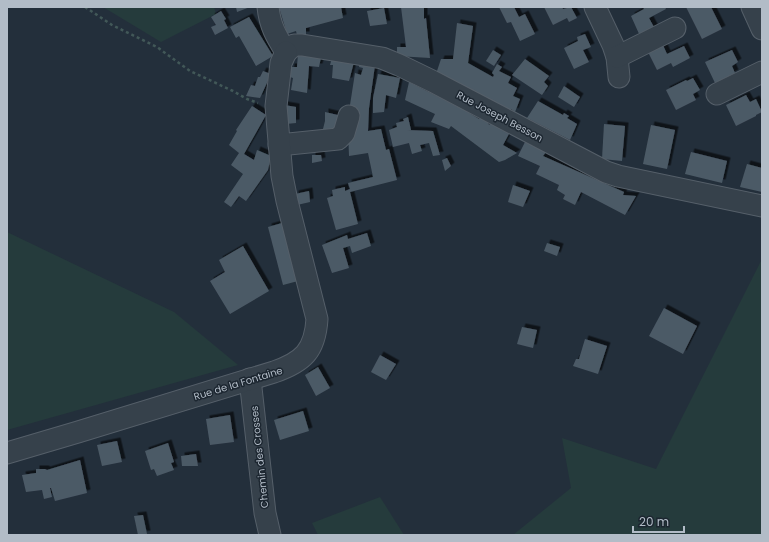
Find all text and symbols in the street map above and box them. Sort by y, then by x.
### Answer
street label: Rue Joseph Besson [454,87,546,146]
street label: Rue de la Fontaine [192,363,284,404]
street label: Chemin des Crosses [247,405,272,509]
scale bar [633,508,684,534]
text: 20 m [639,513,669,530]

